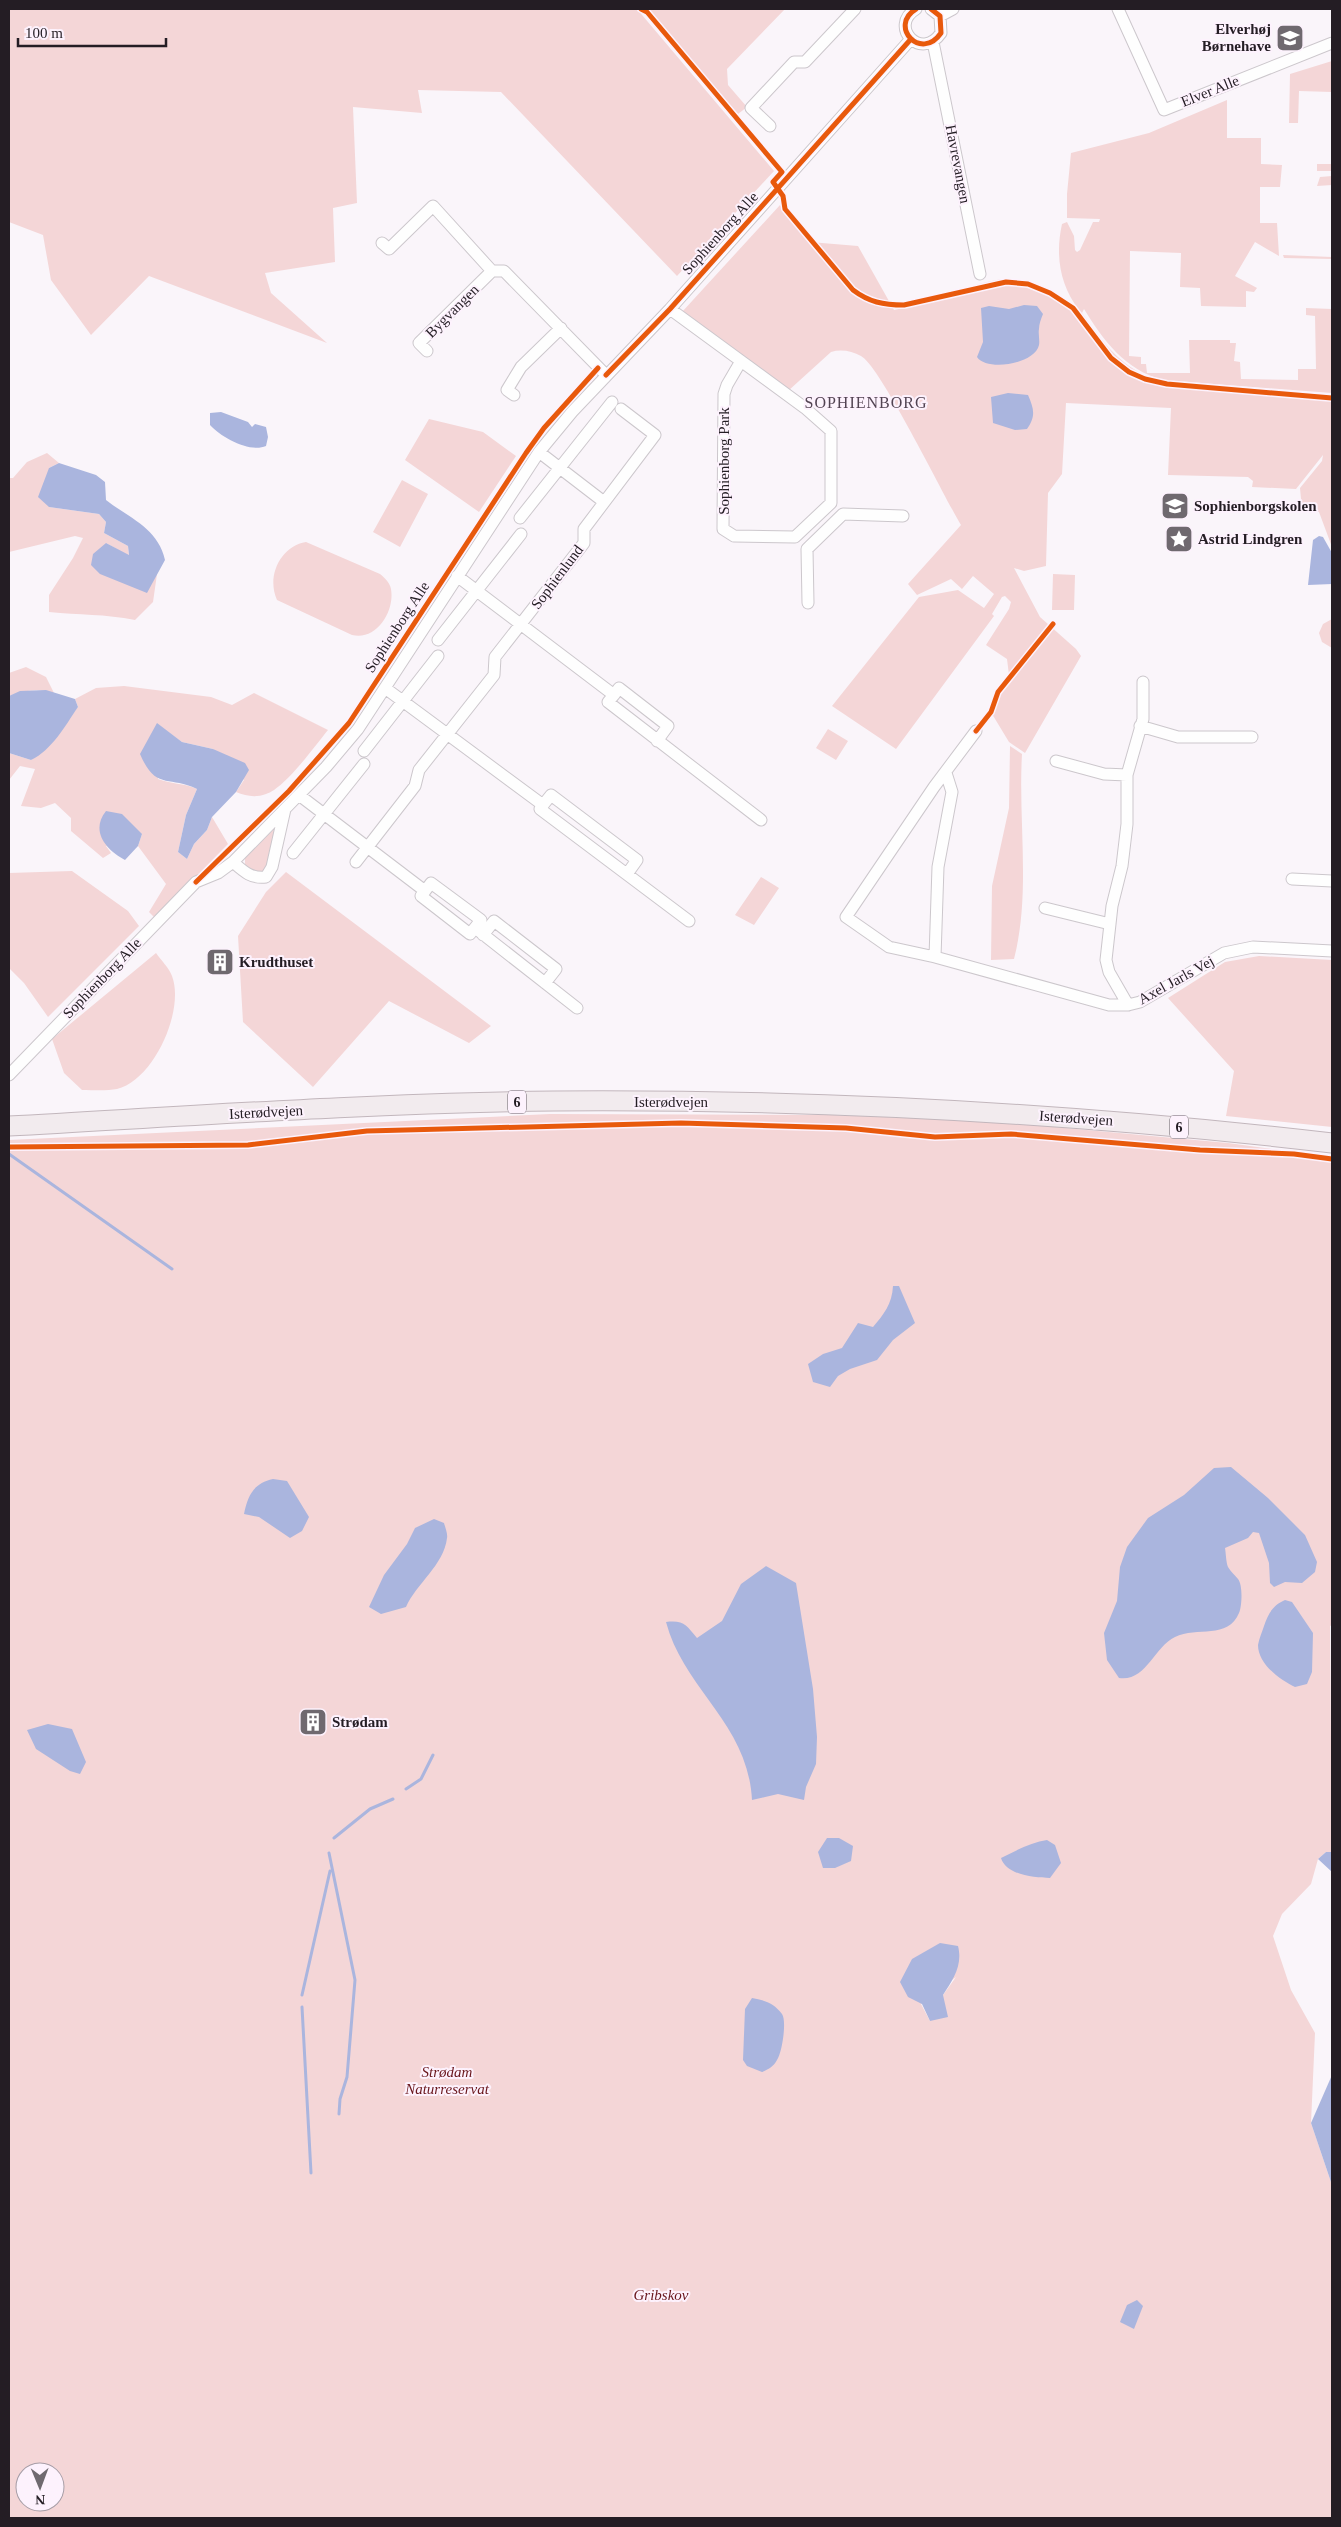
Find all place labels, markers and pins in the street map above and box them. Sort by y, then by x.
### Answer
place label: Elverhøj Børnehave [1202,21,1271,54]
school or university icon: Elverhøj Børnehave [1275,23,1305,53]
school or university icon: Sophienborgskolen [1160,491,1190,521]
place label: Sophienborgskolen [1194,498,1317,514]
place icon: Astrid Lindgren [1164,524,1194,554]
place label: Astrid Lindgren [1198,531,1303,547]
building icon: Krudthuset [205,947,235,977]
place label: Krudthuset [239,954,313,970]
building icon: Strødam [298,1707,328,1737]
place label: Strødam [332,1714,388,1730]

